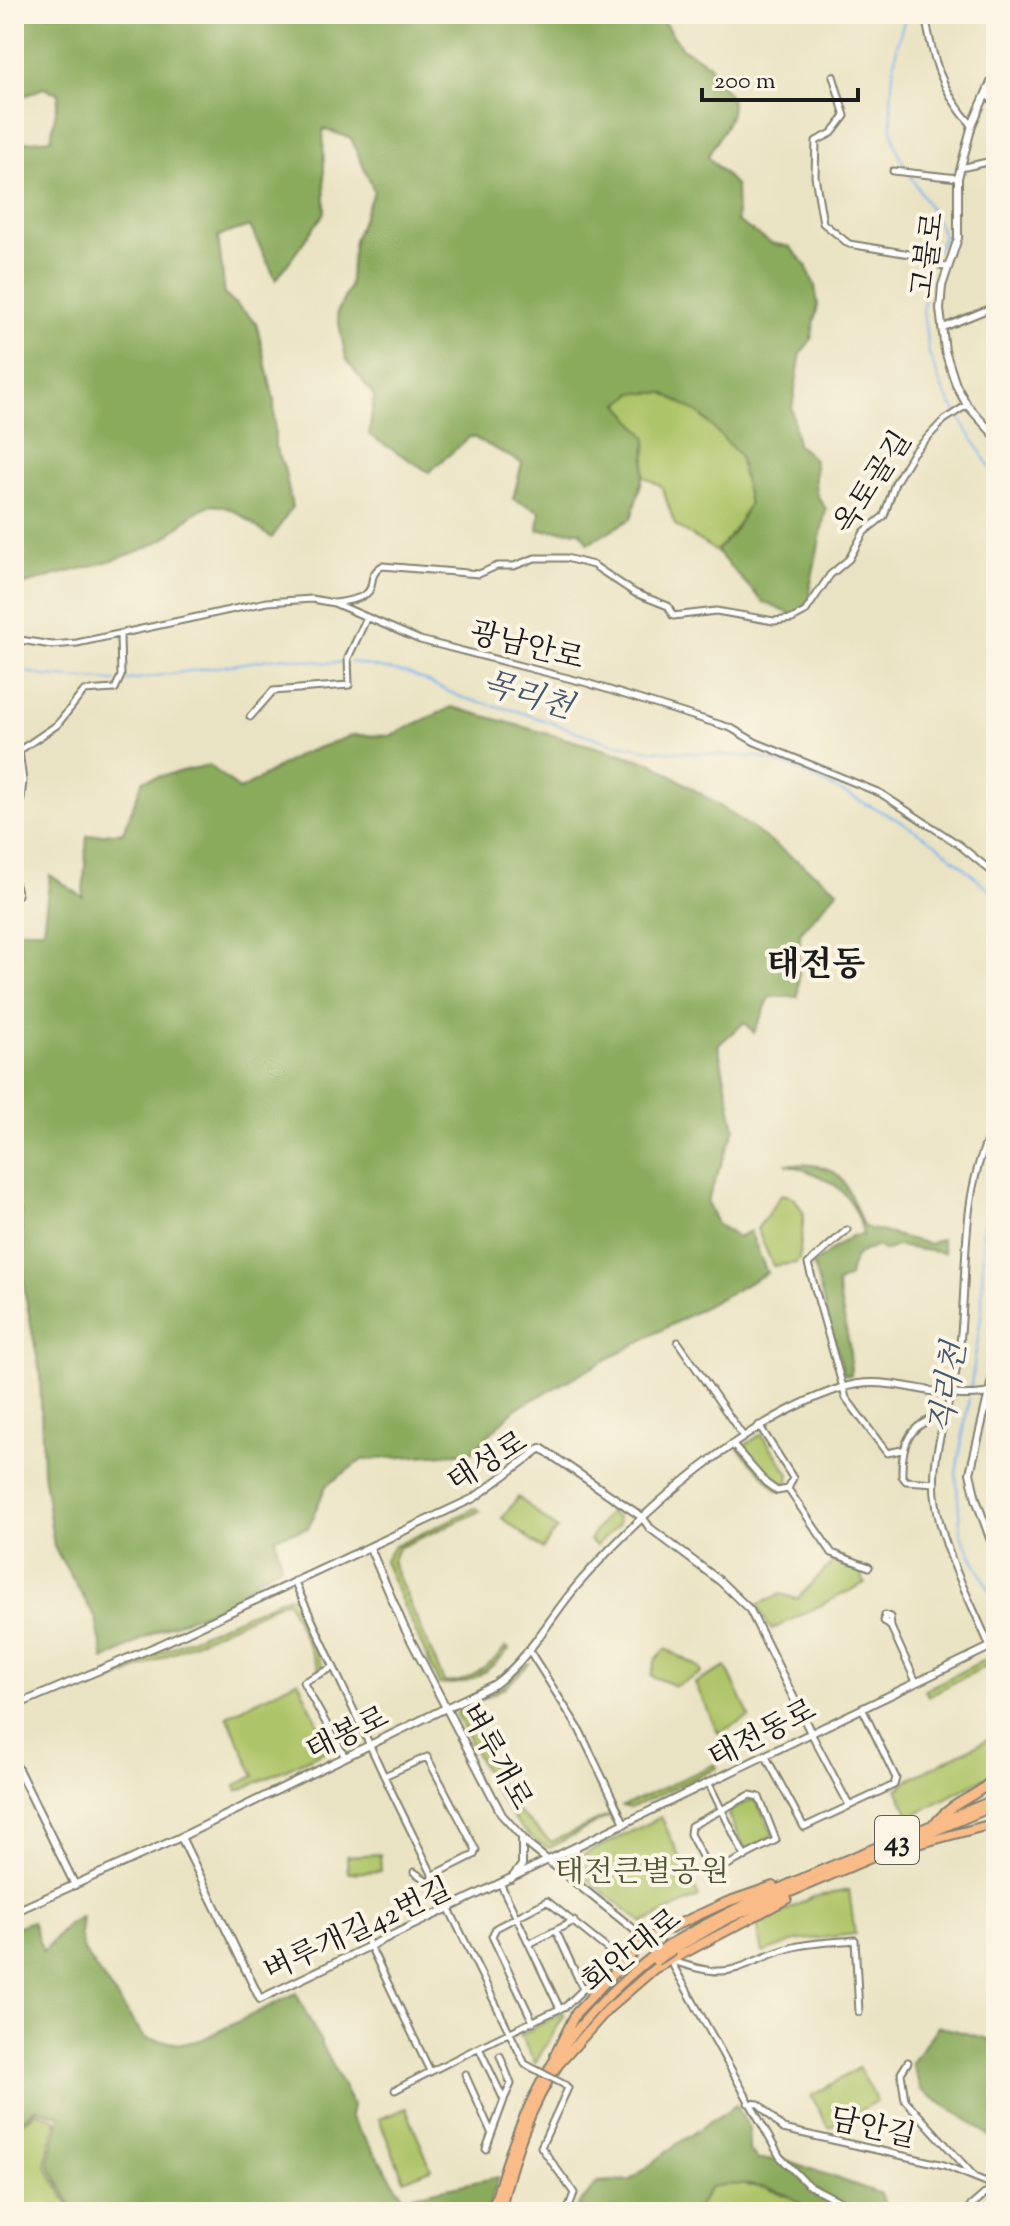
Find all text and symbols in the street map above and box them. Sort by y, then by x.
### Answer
scale bar [702,52,858,102]
text: 200 m [714,65,776,99]
street label: 고불로 [902,209,957,301]
street label: 옥토골길 [824,423,924,544]
street label: 광남안로 [465,613,588,682]
water label: 목리천 [476,661,580,733]
district label: 태전동 [767,942,865,991]
water label: 직리천 [920,1337,980,1438]
street label: 태성로 [440,1422,537,1504]
street label: 태전동로 [702,1690,825,1781]
street label: 벼루개로 [448,1696,542,1818]
street label: 태봉로 [300,1697,397,1774]
road number: 43 [875,1816,919,1864]
park label: 태전큰별공원 [555,1852,729,1895]
street label: 벼루개길42번길 [257,1869,459,1994]
street label: 회안대로 [574,1899,691,2005]
street label: 담안길 [825,2099,920,2160]

